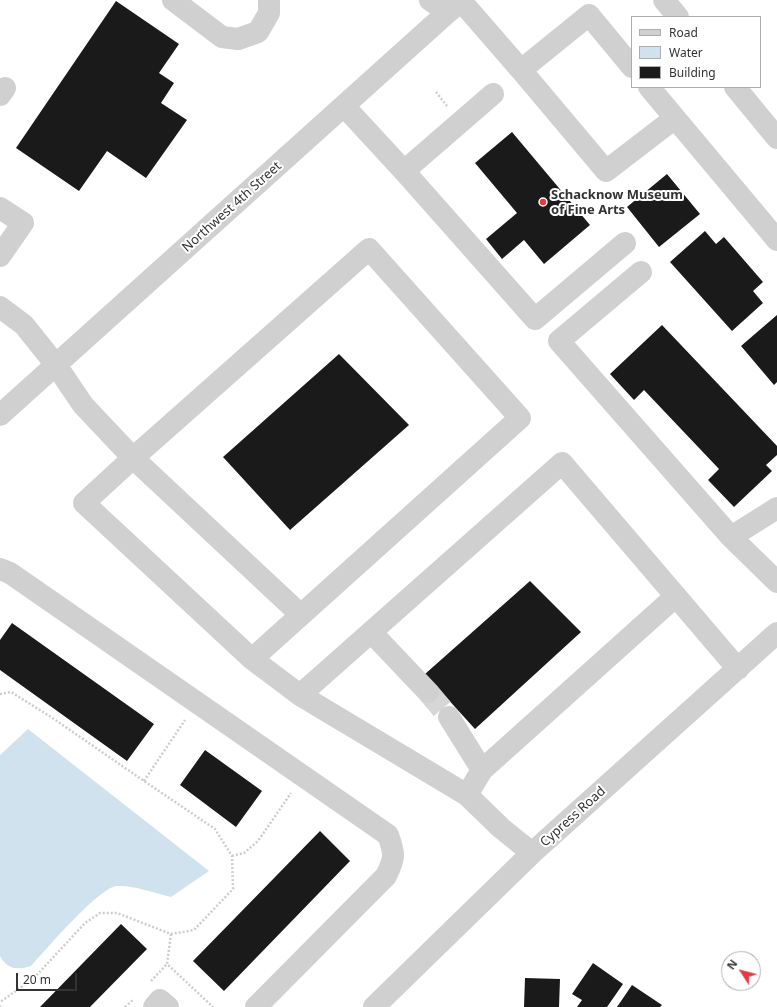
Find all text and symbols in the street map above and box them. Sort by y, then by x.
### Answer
legend [631,16,761,88]
text: Road [669,24,698,41]
text: Water [669,44,703,61]
text: Building [669,64,716,81]
street label: Northwest 4th Street [179,159,285,255]
place label: Schacknow Museum of Fine Arts [551,187,683,218]
marker: Schacknow Museum of Fine Arts [538,197,548,207]
street label: Cypress Road [537,784,609,850]
north arrow [721,951,761,991]
text: N [723,956,740,972]
scale bar [18,965,79,991]
text: 20 m [23,971,51,988]

